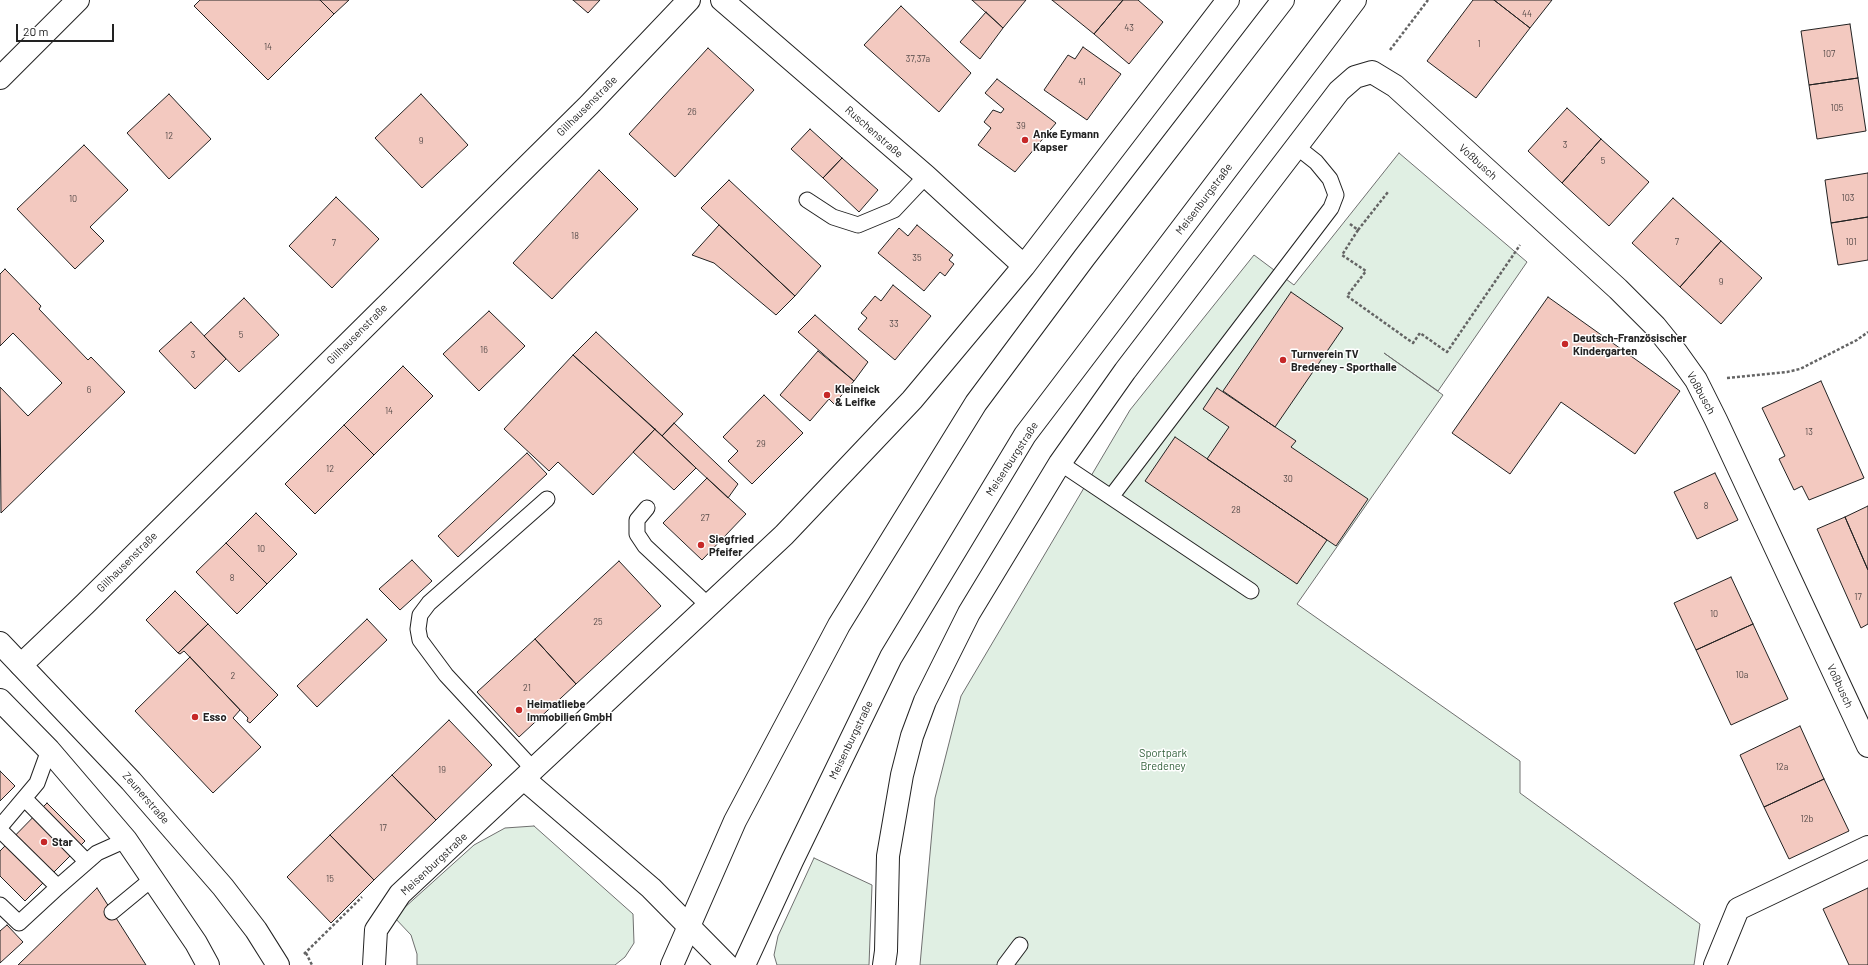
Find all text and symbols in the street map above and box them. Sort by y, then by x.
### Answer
house number: 44 [1522,9,1532,19]
scale bar [18,16,116,42]
house number: 43 [1124,23,1134,33]
text: 20 m [23,24,49,38]
house number: 1 [1477,39,1481,49]
house number: 14 [264,42,272,52]
house number: 107 [1823,49,1835,59]
house number: 37,37a [906,54,930,64]
street label: Gillhausenstraße [554,73,620,139]
house number: 41 [1078,77,1086,87]
street label: Ruschenstraße [842,103,906,161]
house number: 105 [1831,103,1843,113]
house number: 26 [687,107,697,117]
house number: 39 [1016,121,1026,131]
place label: Anke Eymann Kapser [1033,127,1099,153]
house number: 12 [165,131,173,141]
marker: Anke Eymann Kapser [1020,135,1030,145]
house number: 9 [419,136,423,146]
house number: 3 [1563,140,1567,150]
street label: Voßbusch [1456,141,1500,183]
house number: 5 [1601,156,1605,166]
street label: Meisenburgstraße [1173,161,1235,237]
house number: 103 [1842,193,1854,203]
house number: 10 [69,194,77,204]
house number: 18 [571,231,579,241]
house number: 7 [1675,237,1679,247]
house number: 101 [1845,237,1857,247]
house number: 7 [332,238,336,248]
house number: 35 [912,253,922,263]
house number: 9 [1719,277,1723,287]
street label: Gillhausenstraße [324,301,390,367]
house number: 33 [889,319,899,329]
house number: 5 [239,330,243,340]
place label: Deutsch-Französischer Kindergarten [1573,331,1687,357]
marker: Deutsch-Französischer Kindergarten [1560,339,1570,349]
house number: 16 [480,345,488,355]
place label: Turnverein TV Bredeney - Sporthalle [1291,347,1397,373]
house number: 3 [191,350,195,360]
marker: Turnverein TV Bredeney - Sporthalle [1278,355,1288,365]
street label: Voßbusch [1684,369,1718,417]
place label: Kleineick & Leifke [835,382,880,408]
house number: 6 [87,385,91,395]
marker: Kleineick & Leifke [822,390,832,400]
house number: 14 [385,406,393,416]
street label: Meisenburgstraße [983,419,1041,499]
house number: 13 [1805,427,1813,437]
house number: 29 [756,439,766,449]
house number: 12 [326,464,334,474]
house number: 30 [1283,474,1293,484]
house number: 8 [1704,501,1708,511]
house number: 28 [1231,505,1241,515]
house number: 27 [700,513,710,523]
street label: Gillhausenstraße [94,529,160,595]
place label: Siegfried Pfeifer [709,532,754,558]
marker: Siegfried Pfeifer [696,540,706,550]
house number: 10 [257,544,265,554]
house number: 8 [230,573,234,583]
house number: 17 [1854,592,1862,602]
house number: 10 [1710,609,1718,619]
house number: 25 [593,617,603,627]
street label: Voßbusch [1824,662,1856,710]
house number: 10a [1736,670,1748,680]
house number: 2 [231,671,235,681]
house number: 21 [523,683,531,693]
place label: Heimatliebe Immobilien GmbH [527,697,612,723]
street label: Meisenburgstraße [826,698,876,782]
marker: Heimatliebe Immobilien GmbH [514,705,524,715]
place label: Esso [203,710,227,724]
marker: Esso [190,712,200,722]
park label: Sportpark Bredeney [1139,746,1187,772]
house number: 12a [1776,762,1788,772]
house number: 19 [438,765,446,775]
street label: Zeunerstraße [120,769,172,827]
house number: 12b [1801,814,1813,824]
house number: 17 [379,823,387,833]
street label: Meisenburgstraße [398,830,470,898]
place label: Star [52,835,73,849]
marker: Star [39,837,49,847]
house number: 15 [326,874,334,884]

